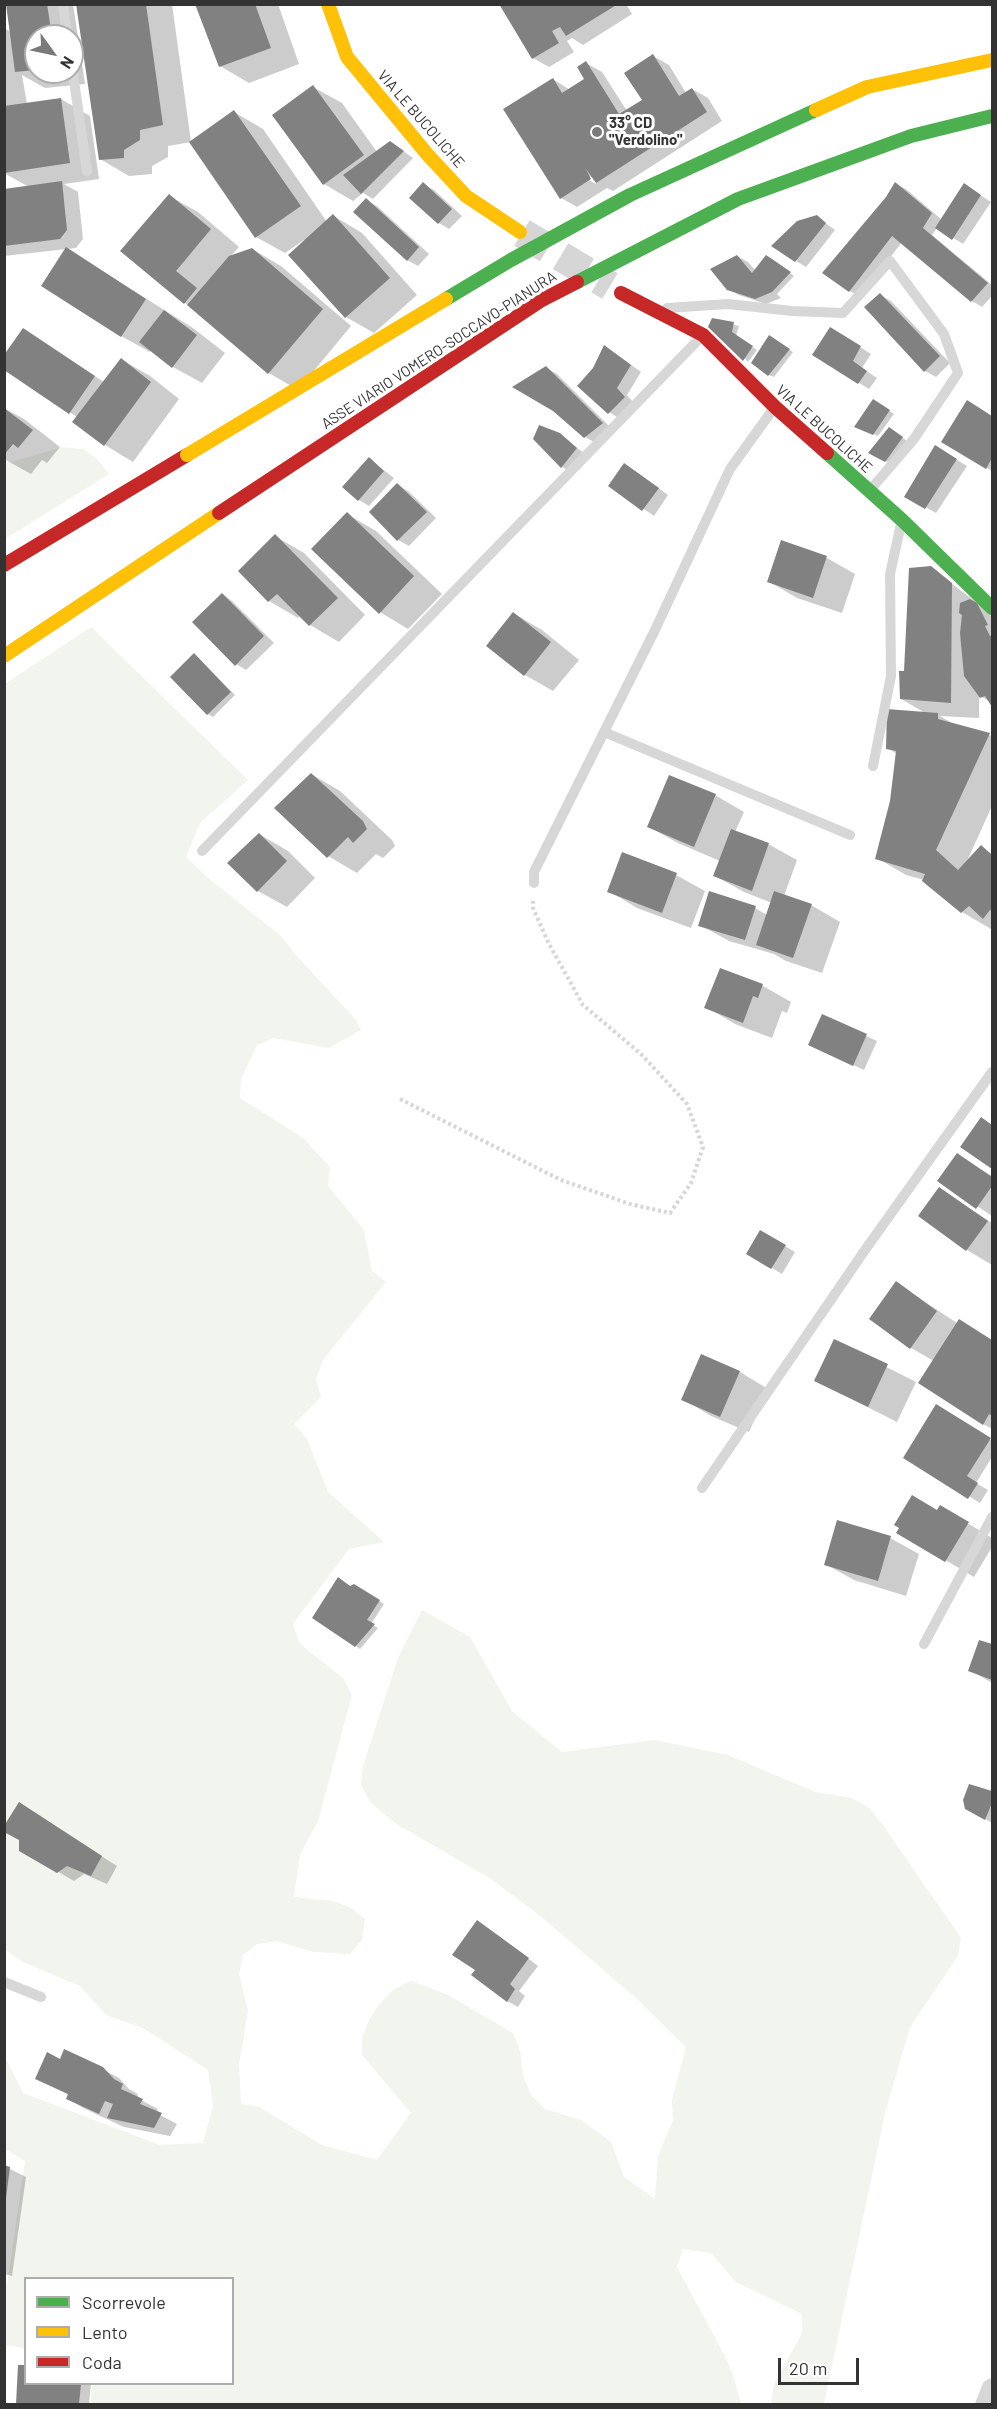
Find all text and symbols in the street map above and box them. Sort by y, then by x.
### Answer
north arrow [24,24,84,84]
text: N [57,53,79,73]
street label: VIA LE BUCOLICHE [374,67,468,171]
place label: 33° CD "Verdolino" [609,114,682,149]
marker: 33° CD "Verdolino" [590,125,604,139]
street label: ASSE VIARIO VOMERO-SOCCAVO-PIANURA [318,267,560,433]
street label: VIA LE BUCOLICHE [772,381,876,477]
legend [24,2277,234,2385]
text: Scorrevole [82,2291,166,2313]
text: Lento [82,2321,128,2343]
scale bar [781,2346,862,2384]
text: Coda [82,2351,122,2373]
text: 20 m [789,2357,827,2379]

